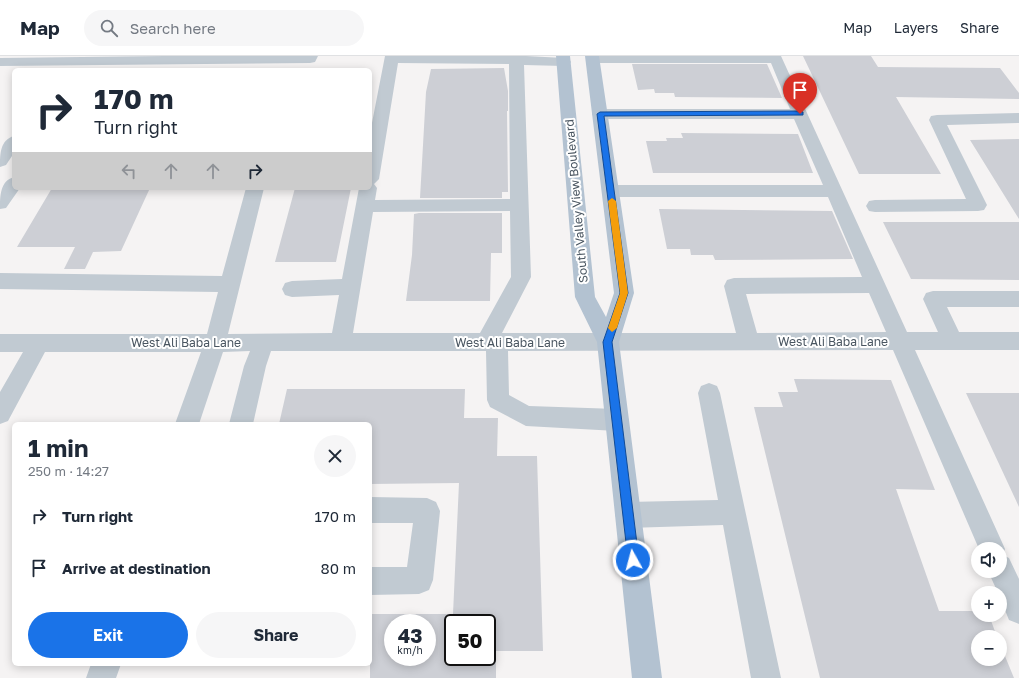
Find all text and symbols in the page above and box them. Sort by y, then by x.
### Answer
search box [84,10,364,46]
text: Map [20,16,60,39]
icon: search [98,17,120,39]
text: Search here [130,19,216,37]
text: Map [843,19,872,36]
text: Layers [894,19,938,36]
text: Share [960,19,999,36]
pin [783,73,817,114]
icon: arrive [789,79,811,101]
text: 170 m [94,82,173,115]
icon: right [28,84,80,136]
text: Turn right [94,116,178,138]
street label: South Valley View Boulevard [561,119,591,283]
icon: left [118,160,140,182]
icon: ahead [160,160,182,182]
icon: ahead [202,160,224,182]
icon: right [244,160,266,182]
street label: West Ali Baba Lane [778,334,888,349]
street label: West Ali Baba Lane [131,335,241,350]
street label: West Ali Baba Lane [455,335,565,350]
text: 1 min [28,433,88,462]
button: close [314,435,356,477]
text: 250 m · 14:27 [28,463,109,479]
icon: right [28,505,50,527]
text: Turn right [62,507,133,525]
text: 170 m [314,507,356,525]
position arrow [612,539,654,581]
map controls [971,542,1007,666]
button: sound [971,542,1007,578]
icon: arrive [28,557,50,579]
text: Arrive at destination [62,559,211,577]
text: 80 m [321,559,356,577]
button: + [971,586,1007,622]
button: Exit [28,612,188,658]
button: Share [196,612,356,658]
speed limit sign: 50 [444,614,496,666]
text: 43 [398,623,422,647]
button: − [971,630,1007,666]
text: km/h [397,644,423,656]

